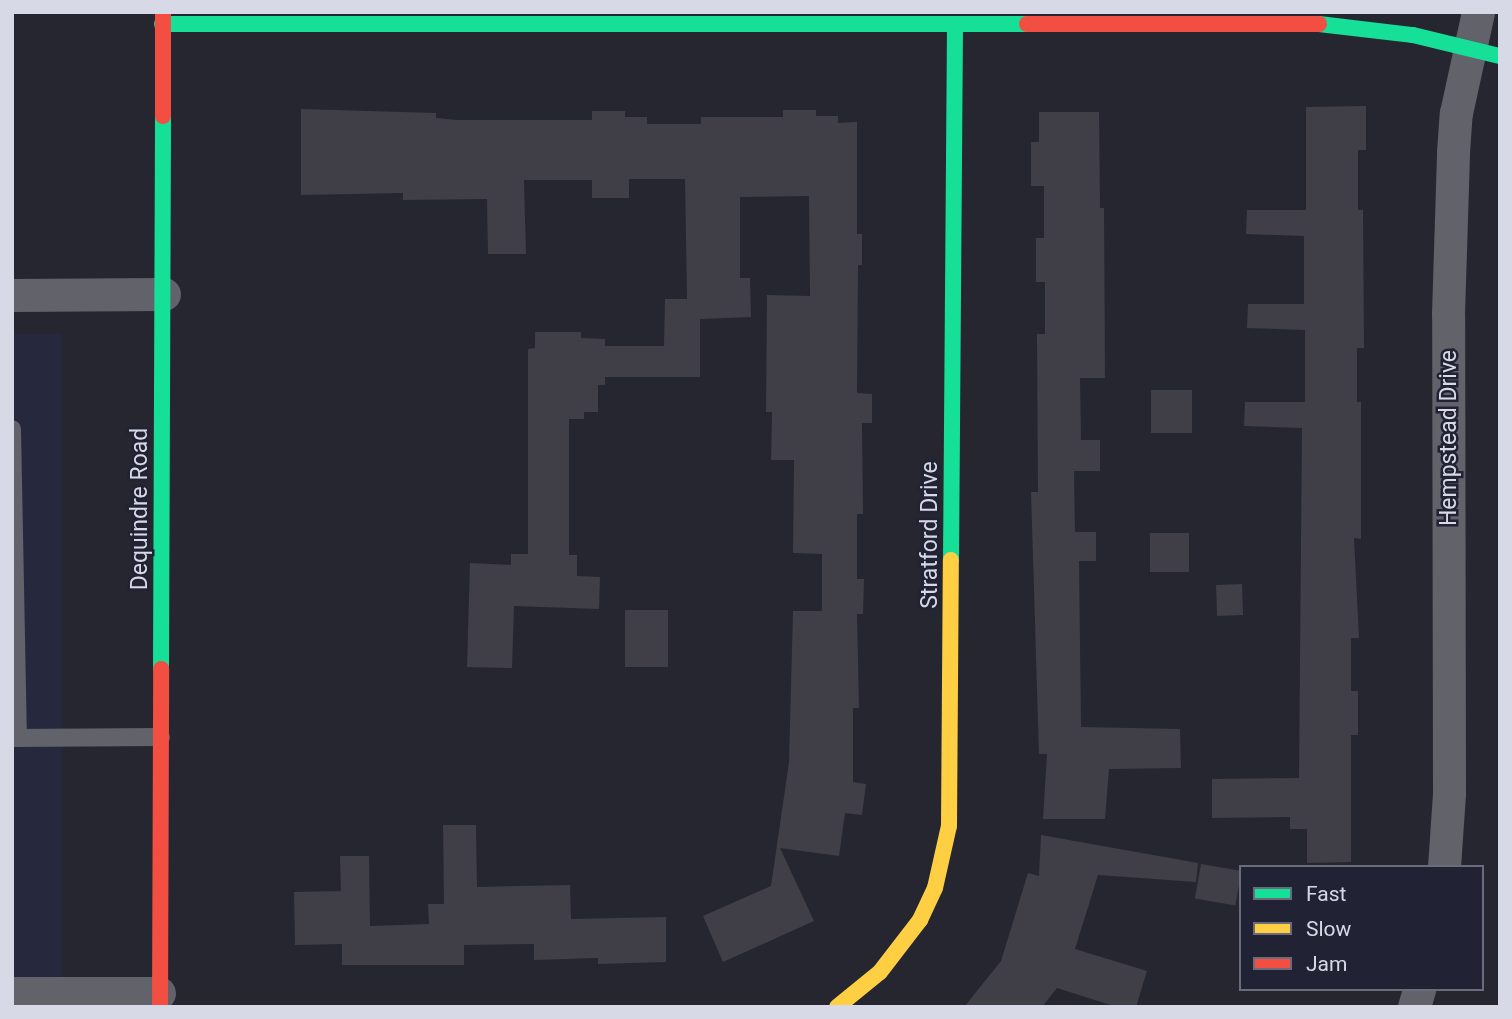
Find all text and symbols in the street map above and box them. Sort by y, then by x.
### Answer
street label: Hempstead Drive [1435,350,1463,526]
street label: Dequindre Road [126,428,154,590]
street label: Stratford Drive [916,461,944,609]
legend [1239,865,1484,991]
text: Fast [1306,882,1346,906]
text: Slow [1306,917,1351,941]
text: Jam [1306,952,1347,976]

